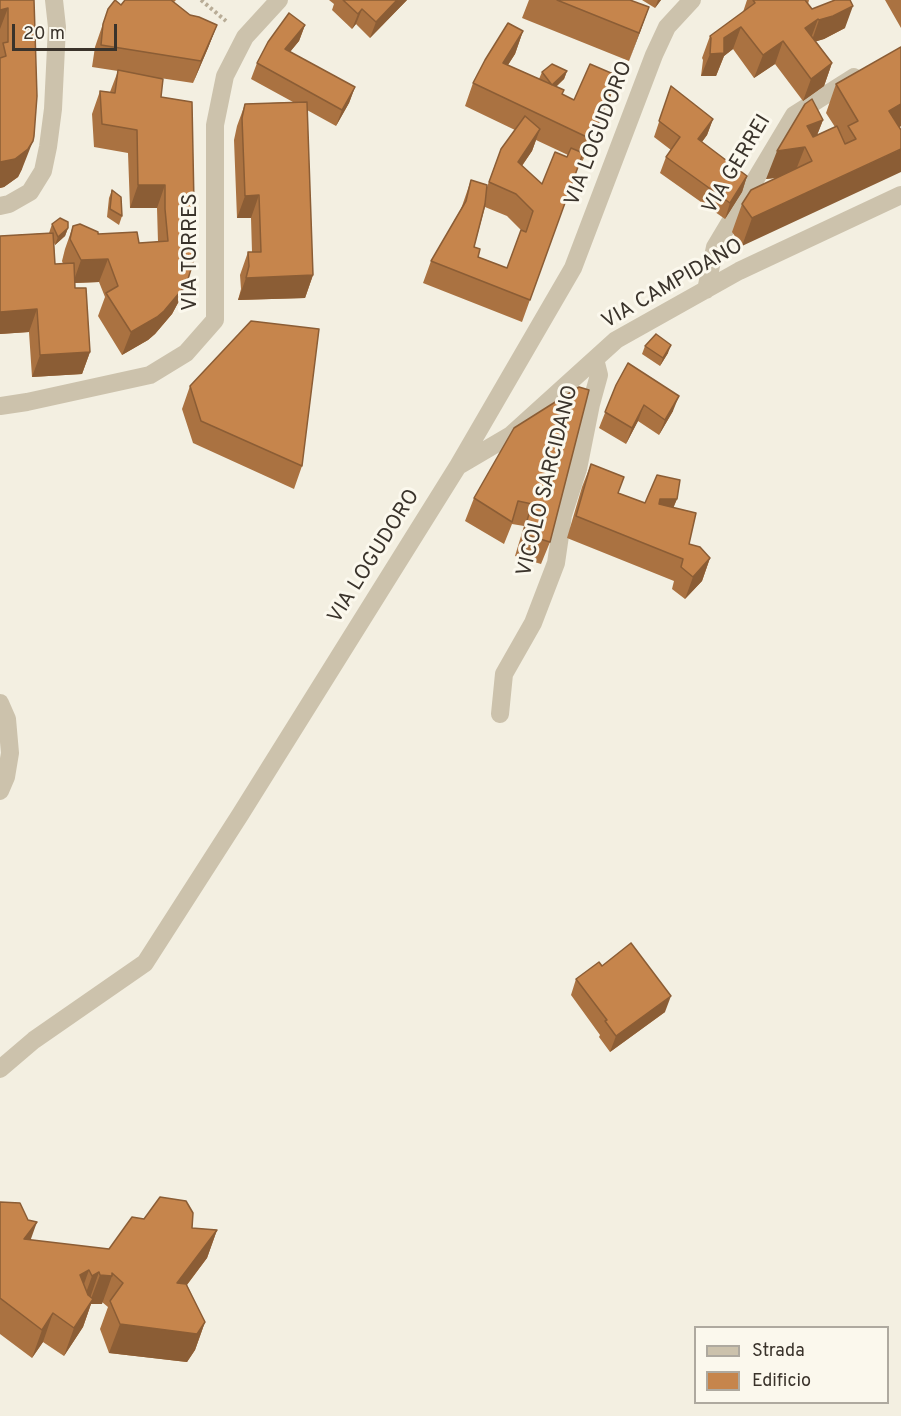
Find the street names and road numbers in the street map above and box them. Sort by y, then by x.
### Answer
street label: VIA LOGUDORO [561,58,639,210]
street label: VIA GERREI [698,111,778,219]
street label: VIA TORRES [179,193,205,311]
street label: VIA CAMPIDANO [598,234,748,336]
street label: VICOLO SARCIDANO [513,383,585,579]
street label: VIA LOGUDORO [324,485,426,629]

